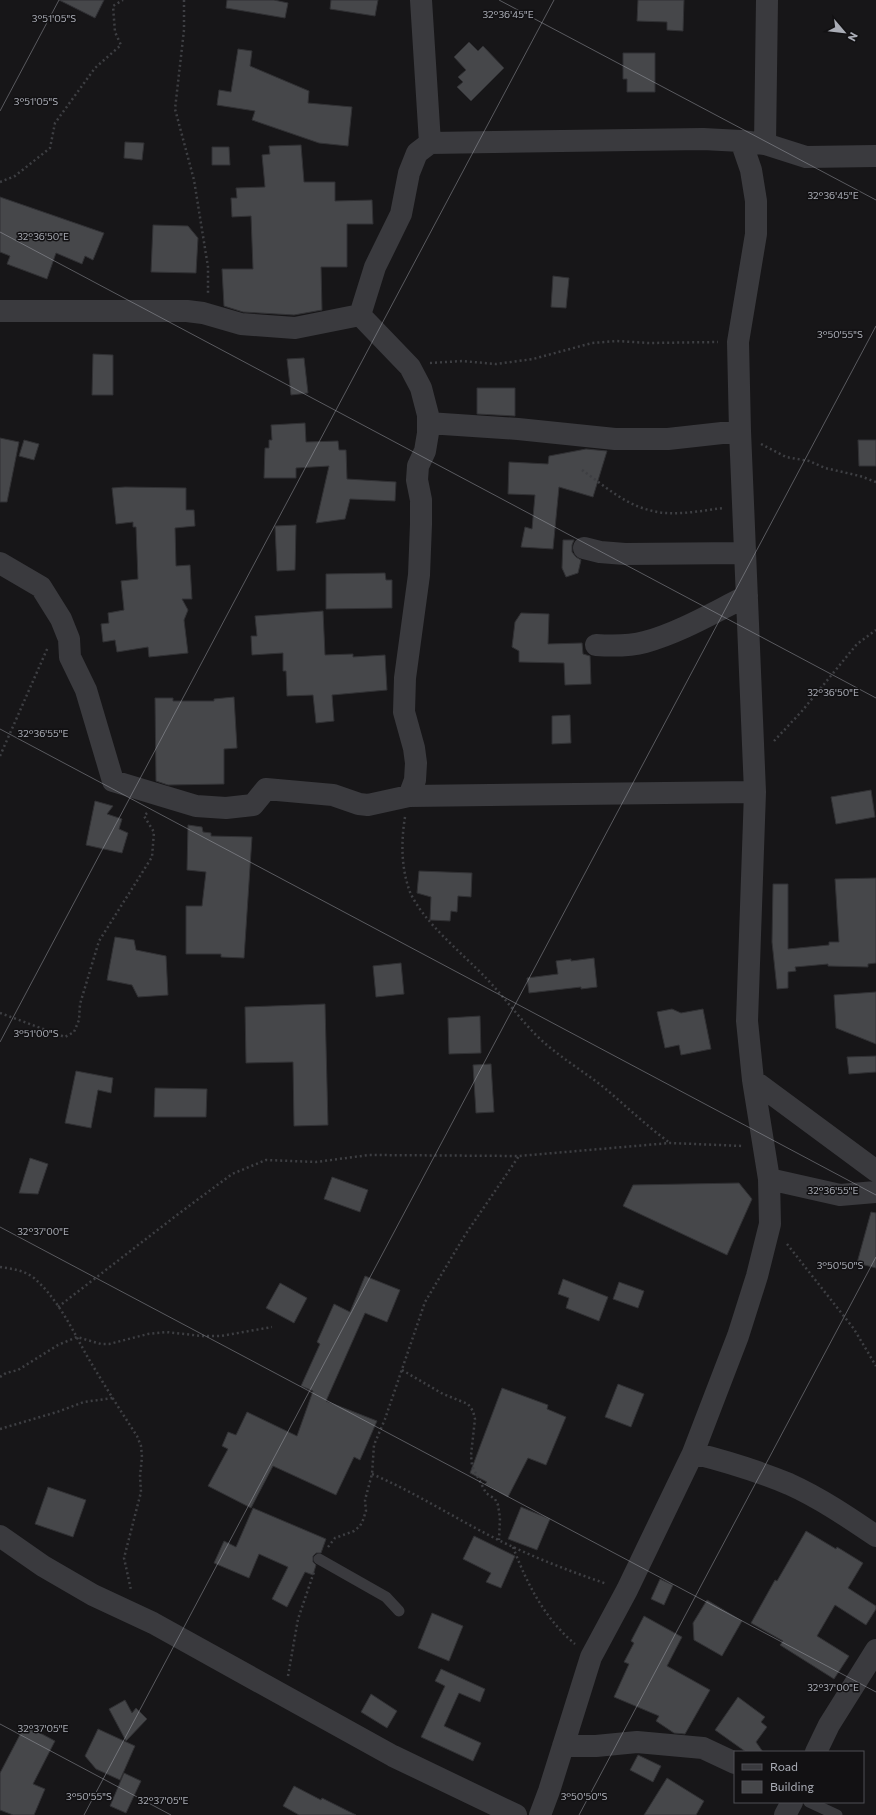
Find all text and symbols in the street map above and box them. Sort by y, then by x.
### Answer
text: 32°36'45"E [482,8,534,20]
text: 3°51'05"S [32,12,76,24]
north arrow [824,12,864,52]
text: N [846,30,861,44]
text: 3°51'05"S [14,95,58,107]
text: 32°36'45"E [807,189,859,201]
text: 32°36'50"E [17,230,69,242]
text: 3°50'55"S [817,328,863,340]
text: 32°36'50"E [807,686,859,698]
text: 32°36'55"E [18,727,69,739]
text: 3°51'00"S [13,1027,59,1039]
text: 32°36'55"E [808,1184,859,1196]
text: 32°37'00"E [17,1225,69,1237]
text: 3°50'50"S [817,1259,863,1271]
text: 32°37'00"E [807,1681,859,1693]
text: 32°37'05"E [18,1722,69,1734]
legend [734,1751,864,1803]
text: Road [770,1759,798,1773]
text: Building [770,1779,814,1793]
text: 3°50'55"S [66,1790,112,1802]
text: 3°50'50"S [561,1790,607,1802]
text: 32°37'05"E [138,1794,189,1806]

